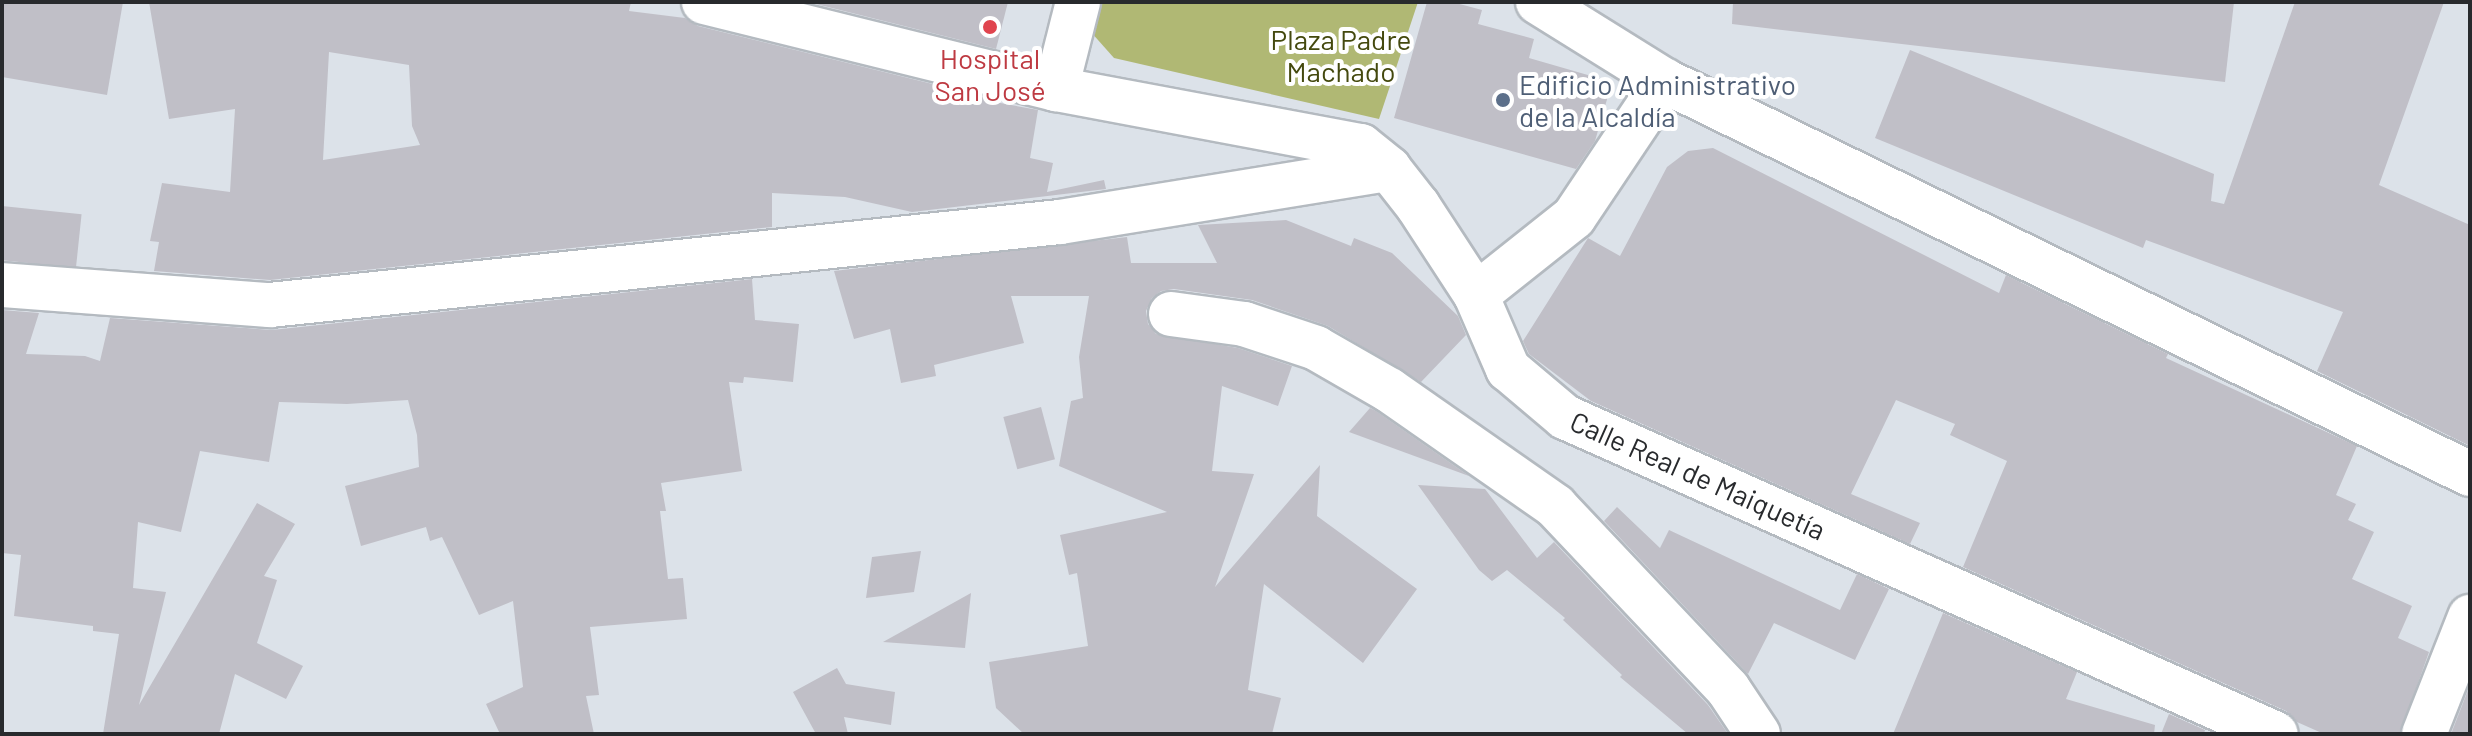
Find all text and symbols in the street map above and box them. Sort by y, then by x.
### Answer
marker: Hospital San José [979,16,1001,38]
park label: Plaza Padre Machado [1271,22,1411,88]
place label: Hospital San José [934,41,1046,107]
place label: Edificio Administrativo de la Alcaldía [1519,67,1796,133]
marker: Edificio Administrativo de la Alcaldía [1494,91,1512,109]
street label: Calle Real de Maiquetía [1565,404,1831,546]

